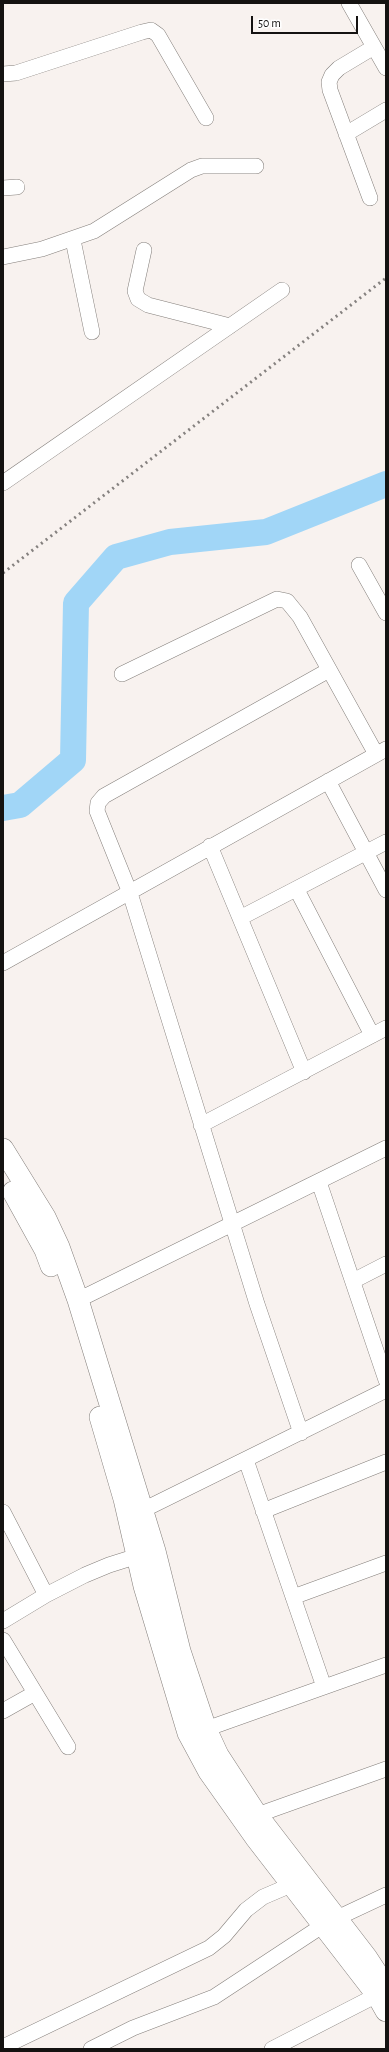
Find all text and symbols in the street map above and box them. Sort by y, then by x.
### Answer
scale bar [253,8,360,34]
text: 50 m [258,17,281,29]

